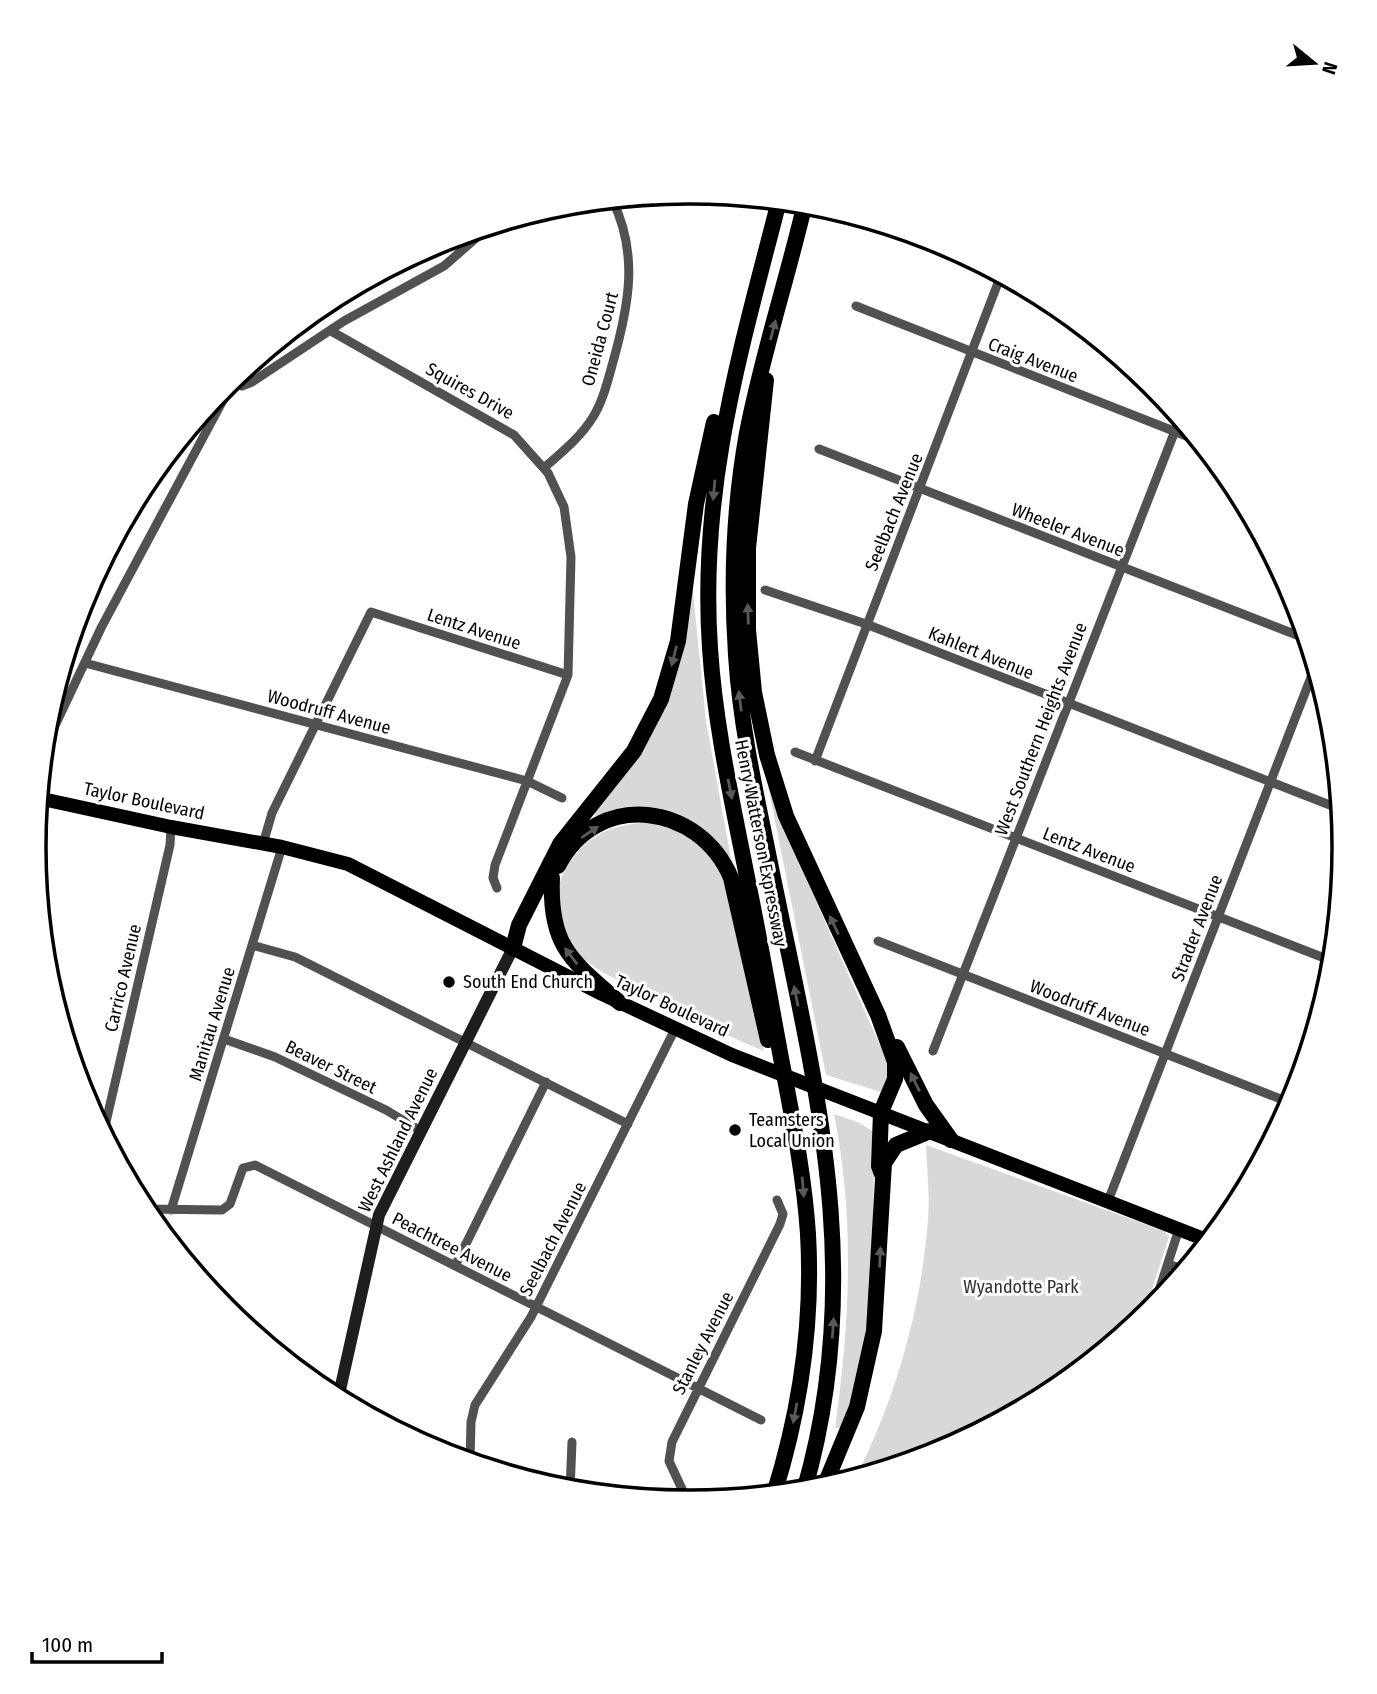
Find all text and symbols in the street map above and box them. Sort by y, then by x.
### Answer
north arrow [1279,28,1349,98]
text: N [1317,59,1342,77]
street label: Oneida Court [577,289,623,389]
one-way arrow [768,319,779,341]
street label: Craig Avenue [985,333,1081,387]
street label: Squires Drive [422,358,518,424]
street label: Seelbach Avenue [860,450,928,574]
one-way arrow [708,479,719,501]
street label: Wheeler Avenue [1009,498,1128,562]
one-way arrow [742,603,753,625]
street label: Lentz Avenue [424,604,524,655]
street label: West Southern Heights Avenue [990,619,1092,839]
street label: Kahlert Avenue [925,622,1037,684]
one-way arrow [668,645,679,667]
street label: Woodruff Avenue [265,685,393,739]
one-way arrow [735,689,746,711]
street label: Henry Watterson Expressway [730,738,792,948]
street label: Taylor Boulevard [82,777,206,825]
one-way arrow [724,778,735,800]
street label: Lentz Avenue [1040,822,1138,878]
one-way arrow [580,825,600,838]
street label: Strader Avenue [1167,871,1227,984]
one-way arrow [828,915,840,935]
street label: Carrico Avenue [100,922,146,1034]
one-way arrow [564,947,578,965]
street label: Manitau Avenue [184,964,240,1084]
street label: Taylor Boulevard [612,970,732,1042]
place label: South End Church [463,971,593,993]
marker: South End Church [441,974,457,990]
street label: Woodruff Avenue [1027,975,1153,1041]
one-way arrow [791,985,802,1007]
street label: Beaver Street [282,1035,380,1099]
street label: West Ashland Avenue [354,1064,442,1216]
one-way arrow [909,1072,920,1092]
place label: Teamsters Local Union [749,1109,835,1152]
marker: Teamsters Local Union [727,1122,743,1138]
one-way arrow [798,1176,809,1198]
street label: Seelbach Avenue [515,1178,591,1300]
street label: Peachtree Avenue [388,1207,516,1287]
one-way arrow [874,1245,885,1267]
park label: Wyandotte Park [963,1276,1079,1298]
street label: Stanley Avenue [668,1288,738,1398]
one-way arrow [828,1317,839,1339]
one-way arrow [789,1402,800,1424]
scale bar [32,1620,161,1664]
text: 100 m [42,1632,93,1658]

